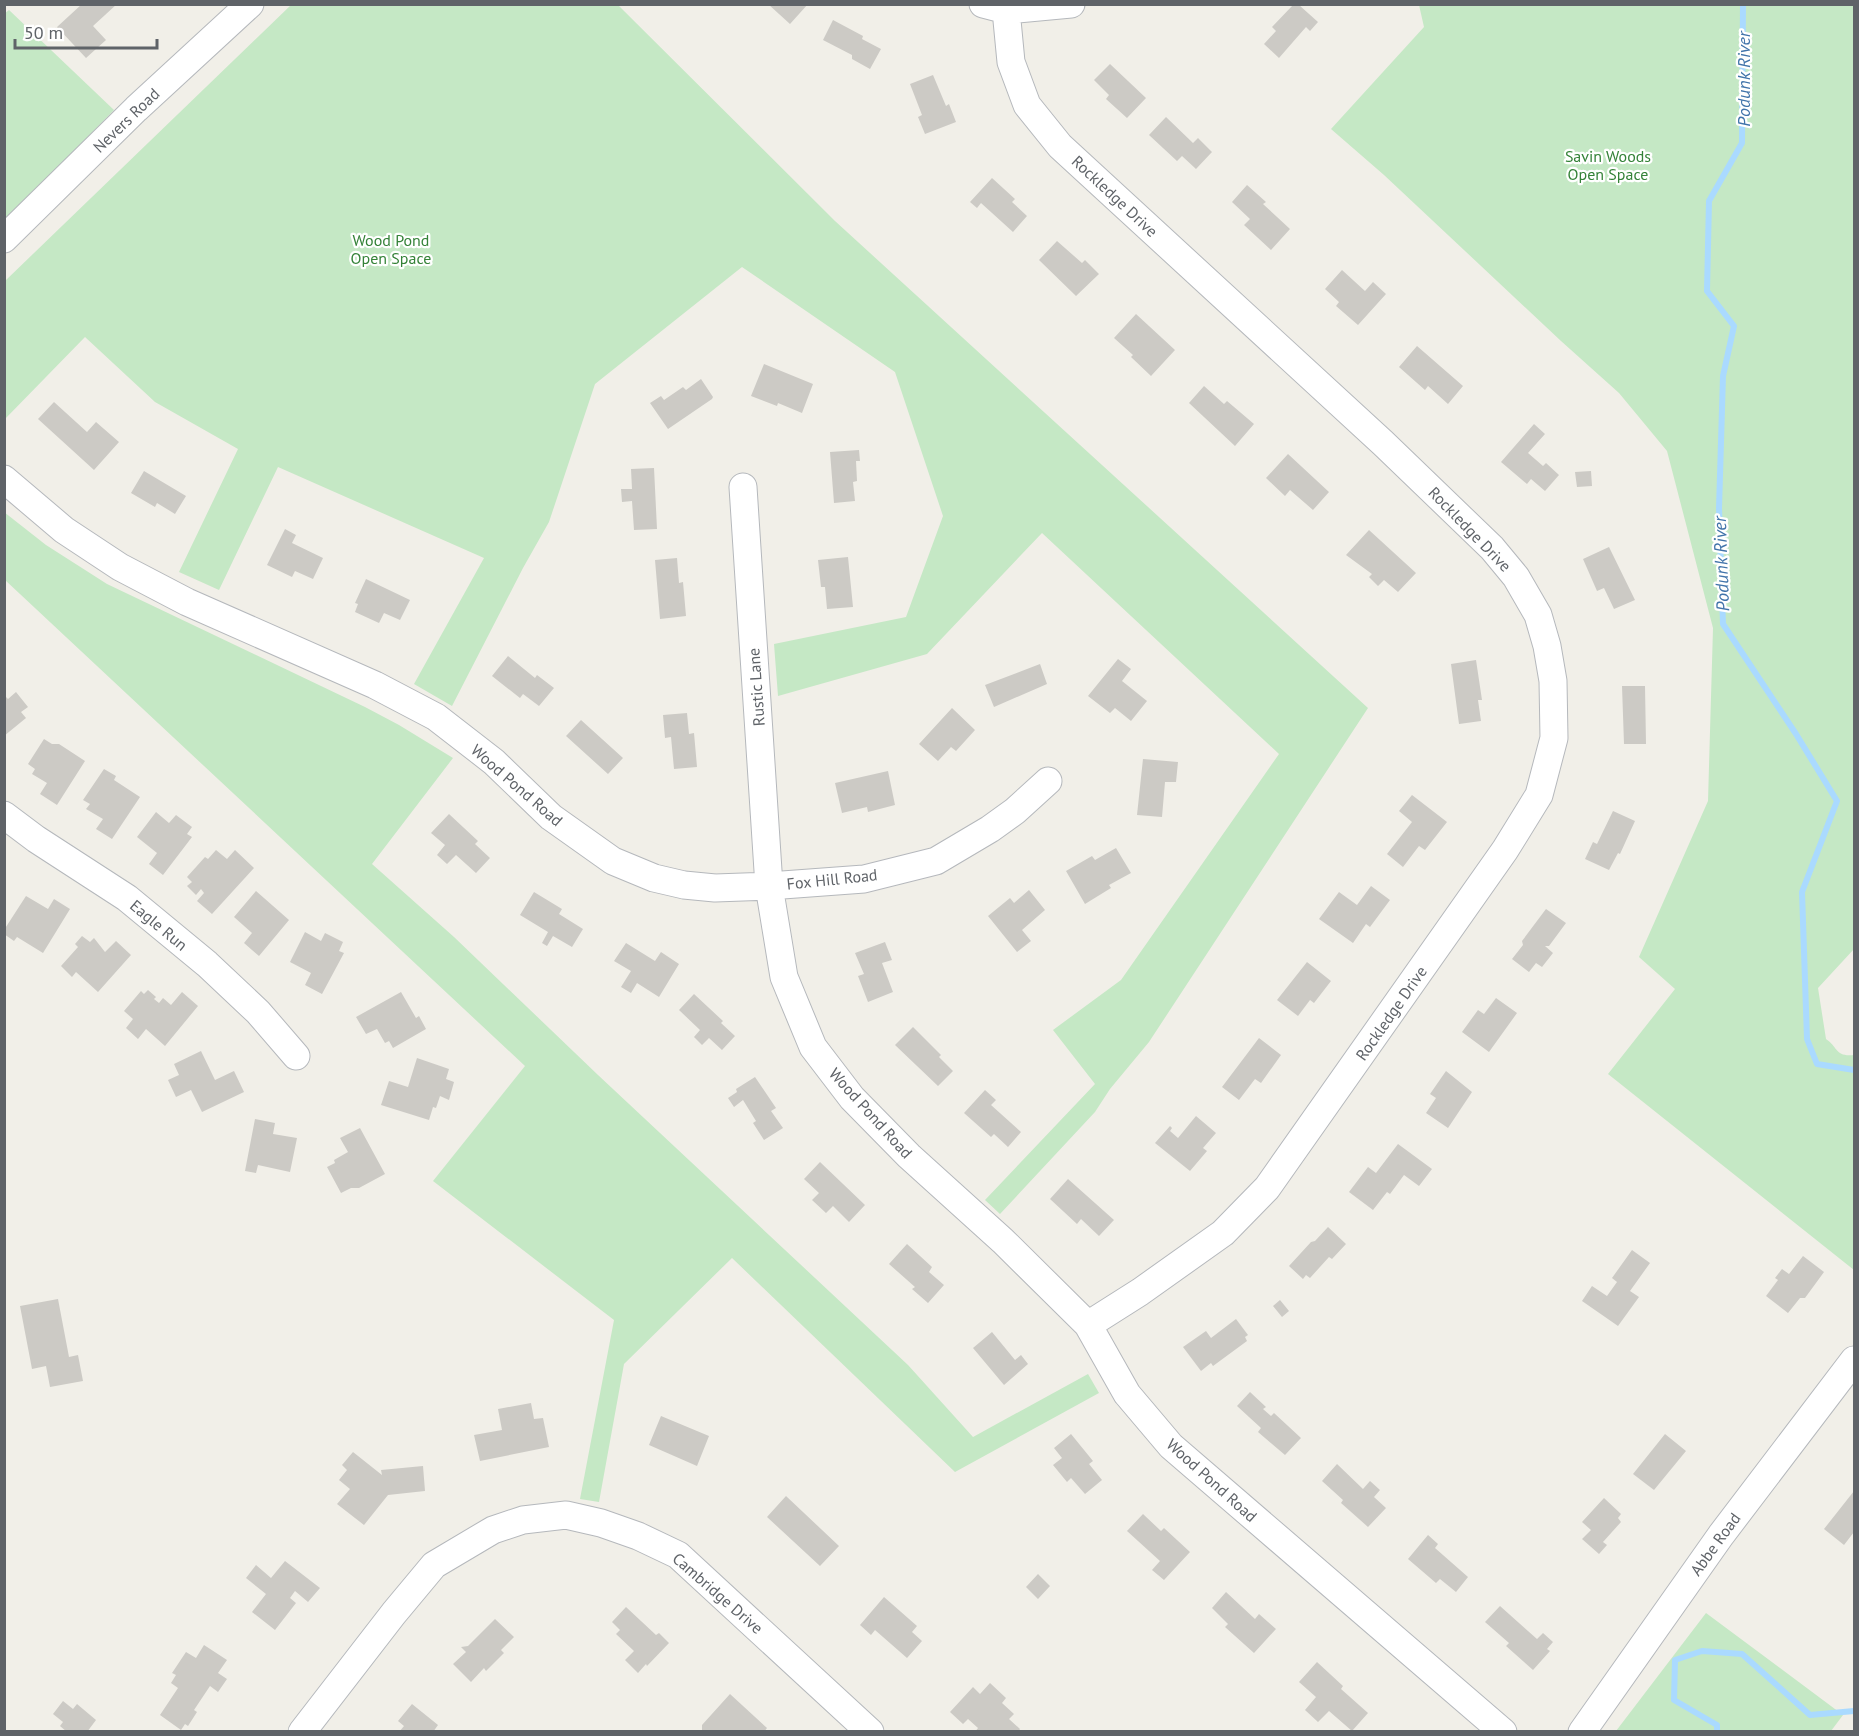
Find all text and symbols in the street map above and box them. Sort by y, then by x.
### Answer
scale bar [15,12,158,50]
text: 50 m [24,21,63,44]
water label: Podunk River [1732,30,1755,127]
street label: Nevers Road [89,83,163,157]
park label: Savin Woods Open Space [1565,146,1651,184]
street label: Rockledge Drive [1068,151,1162,241]
park label: Wood Pond Open Space [351,230,431,268]
street label: Rockledge Drive [1424,482,1516,576]
water label: Podunk River [1708,515,1734,612]
street label: Rustic Lane [743,647,769,727]
street label: Wood Pond Road [467,740,567,830]
street label: Fox Hill Road [786,864,878,894]
street label: Eagle Run [126,895,192,955]
street label: Rockledge Drive [1351,962,1431,1064]
street label: Wood Pond Road [825,1064,917,1162]
street label: Wood Pond Road [1163,1434,1261,1526]
street label: Abbe Road [1685,1509,1745,1579]
street label: Cambridge Drive [669,1548,767,1638]

